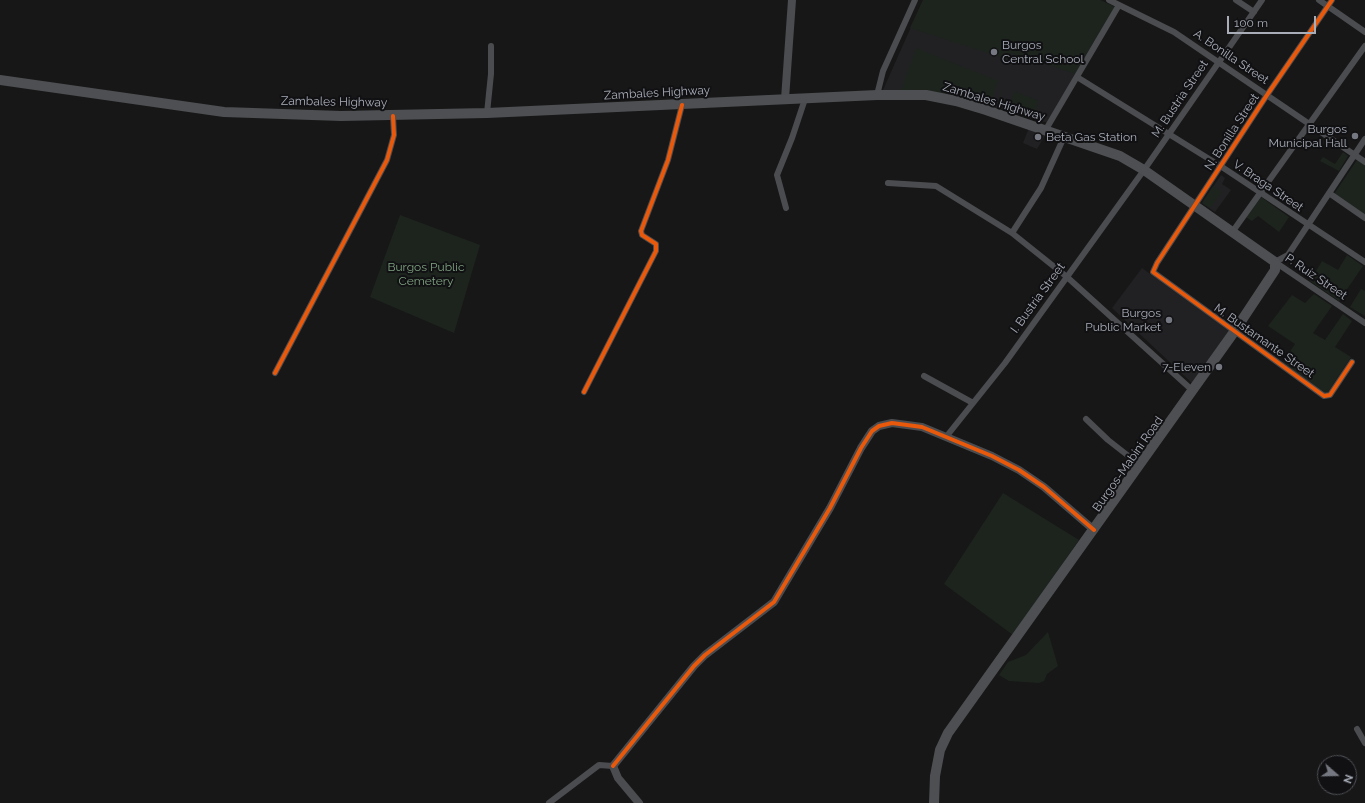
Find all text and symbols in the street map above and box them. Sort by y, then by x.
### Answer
scale bar [1229,8,1318,34]
text: 100 m [1234,16,1268,30]
street label: A. Bonilla Street [1191,27,1271,87]
place label: Burgos Central School [1002,38,1084,66]
marker: Burgos Central School [989,47,999,57]
street label: M. Bustria Street [1149,57,1211,141]
street label: Zambales Highway [941,80,1047,124]
street label: Zambales Highway [603,83,711,103]
street label: N. Bonilla Street [1202,91,1262,173]
street label: Zambales Highway [281,94,387,110]
place label: Burgos Municipal Hall [1268,122,1347,150]
place label: Beta Gas Station [1046,130,1137,144]
marker: Burgos Municipal Hall [1350,131,1360,141]
marker: Beta Gas Station [1033,132,1043,142]
street label: V. Braga Street [1230,157,1306,215]
street label: P. Ruiz Street [1282,251,1350,303]
park label: Burgos Public Cemetery [387,260,465,288]
street label: I. Bustria Street [1008,260,1068,336]
street label: M. Bustamante Street [1211,301,1317,381]
place label: Burgos Public Market [1085,306,1161,334]
marker: Burgos Public Market [1164,315,1174,325]
place label: 7-Eleven [1162,360,1211,374]
marker: 7-Eleven [1214,362,1224,372]
street label: Burgos-Mabini Road [1090,414,1166,514]
north arrow [1317,755,1357,795]
text: N [1340,773,1355,785]

